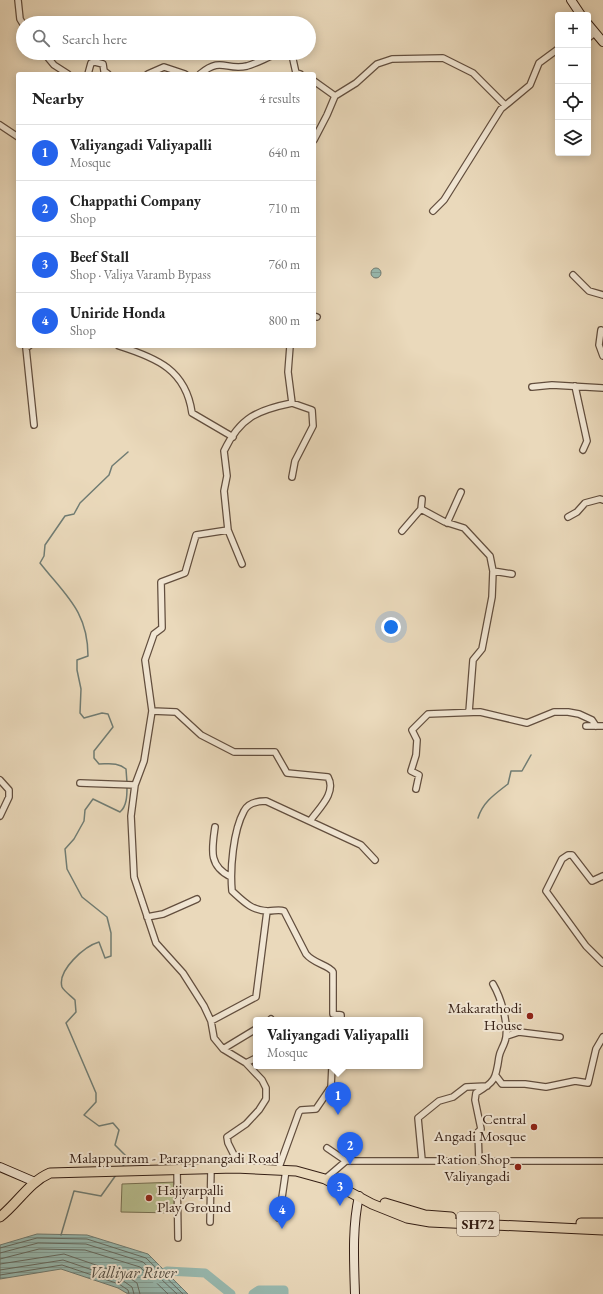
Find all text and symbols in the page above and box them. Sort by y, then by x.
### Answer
map controls [555,12,591,156]
button: + [555,12,591,48]
search box [16,16,316,60]
icon: search [30,27,52,49]
text: Search here [62,29,127,48]
button: − [555,48,591,84]
button: locate [555,84,591,120]
text: Nearby [32,87,84,109]
text: 4 results [259,90,300,107]
button: layers [555,120,591,156]
text: Valiyangadi Valiyapalli [70,135,212,154]
text: 1 [42,144,48,161]
text: 640 m [269,144,300,161]
text: Mosque [70,154,111,171]
text: Chappathi Company [70,191,201,210]
text: 2 [42,200,48,217]
text: 710 m [269,200,300,217]
text: Shop [70,210,96,227]
text: Beef Stall [70,247,129,266]
text: 3 [42,256,48,273]
text: 760 m [269,256,300,273]
text: Shop · Valiya Varamb Bypass [70,266,211,283]
text: Uniride Honda [70,303,165,322]
text: 4 [42,312,48,329]
text: 800 m [269,312,300,329]
text: Shop [70,322,96,339]
your location [381,617,401,637]
place label: Makarathodi House [448,998,522,1034]
marker: Makarathodi House [525,1011,535,1021]
popup [253,1017,423,1069]
text: Valiyangadi Valiyapalli [267,1025,409,1044]
text: Mosque [267,1044,308,1061]
pin: 1 [325,1082,351,1115]
place label: Central Angadi Mosque [433,1109,526,1145]
marker: Central Angadi Mosque [529,1122,539,1132]
pin: 2 [337,1132,363,1165]
street label: Malappurram - Parappnangadi Road [69,1148,279,1167]
place label: Ration Shop Valiyangadi [437,1149,510,1185]
marker: Ration Shop Valiyangadi [513,1162,523,1172]
pin: 3 [327,1173,353,1206]
place label: Hajiyarpalli Play Ground [157,1180,231,1216]
marker: Hajiyarpalli Play Ground [144,1193,154,1203]
pin: 4 [269,1196,295,1229]
road number: SH72 [457,1212,499,1236]
water label: Valliyar River [90,1262,177,1283]

